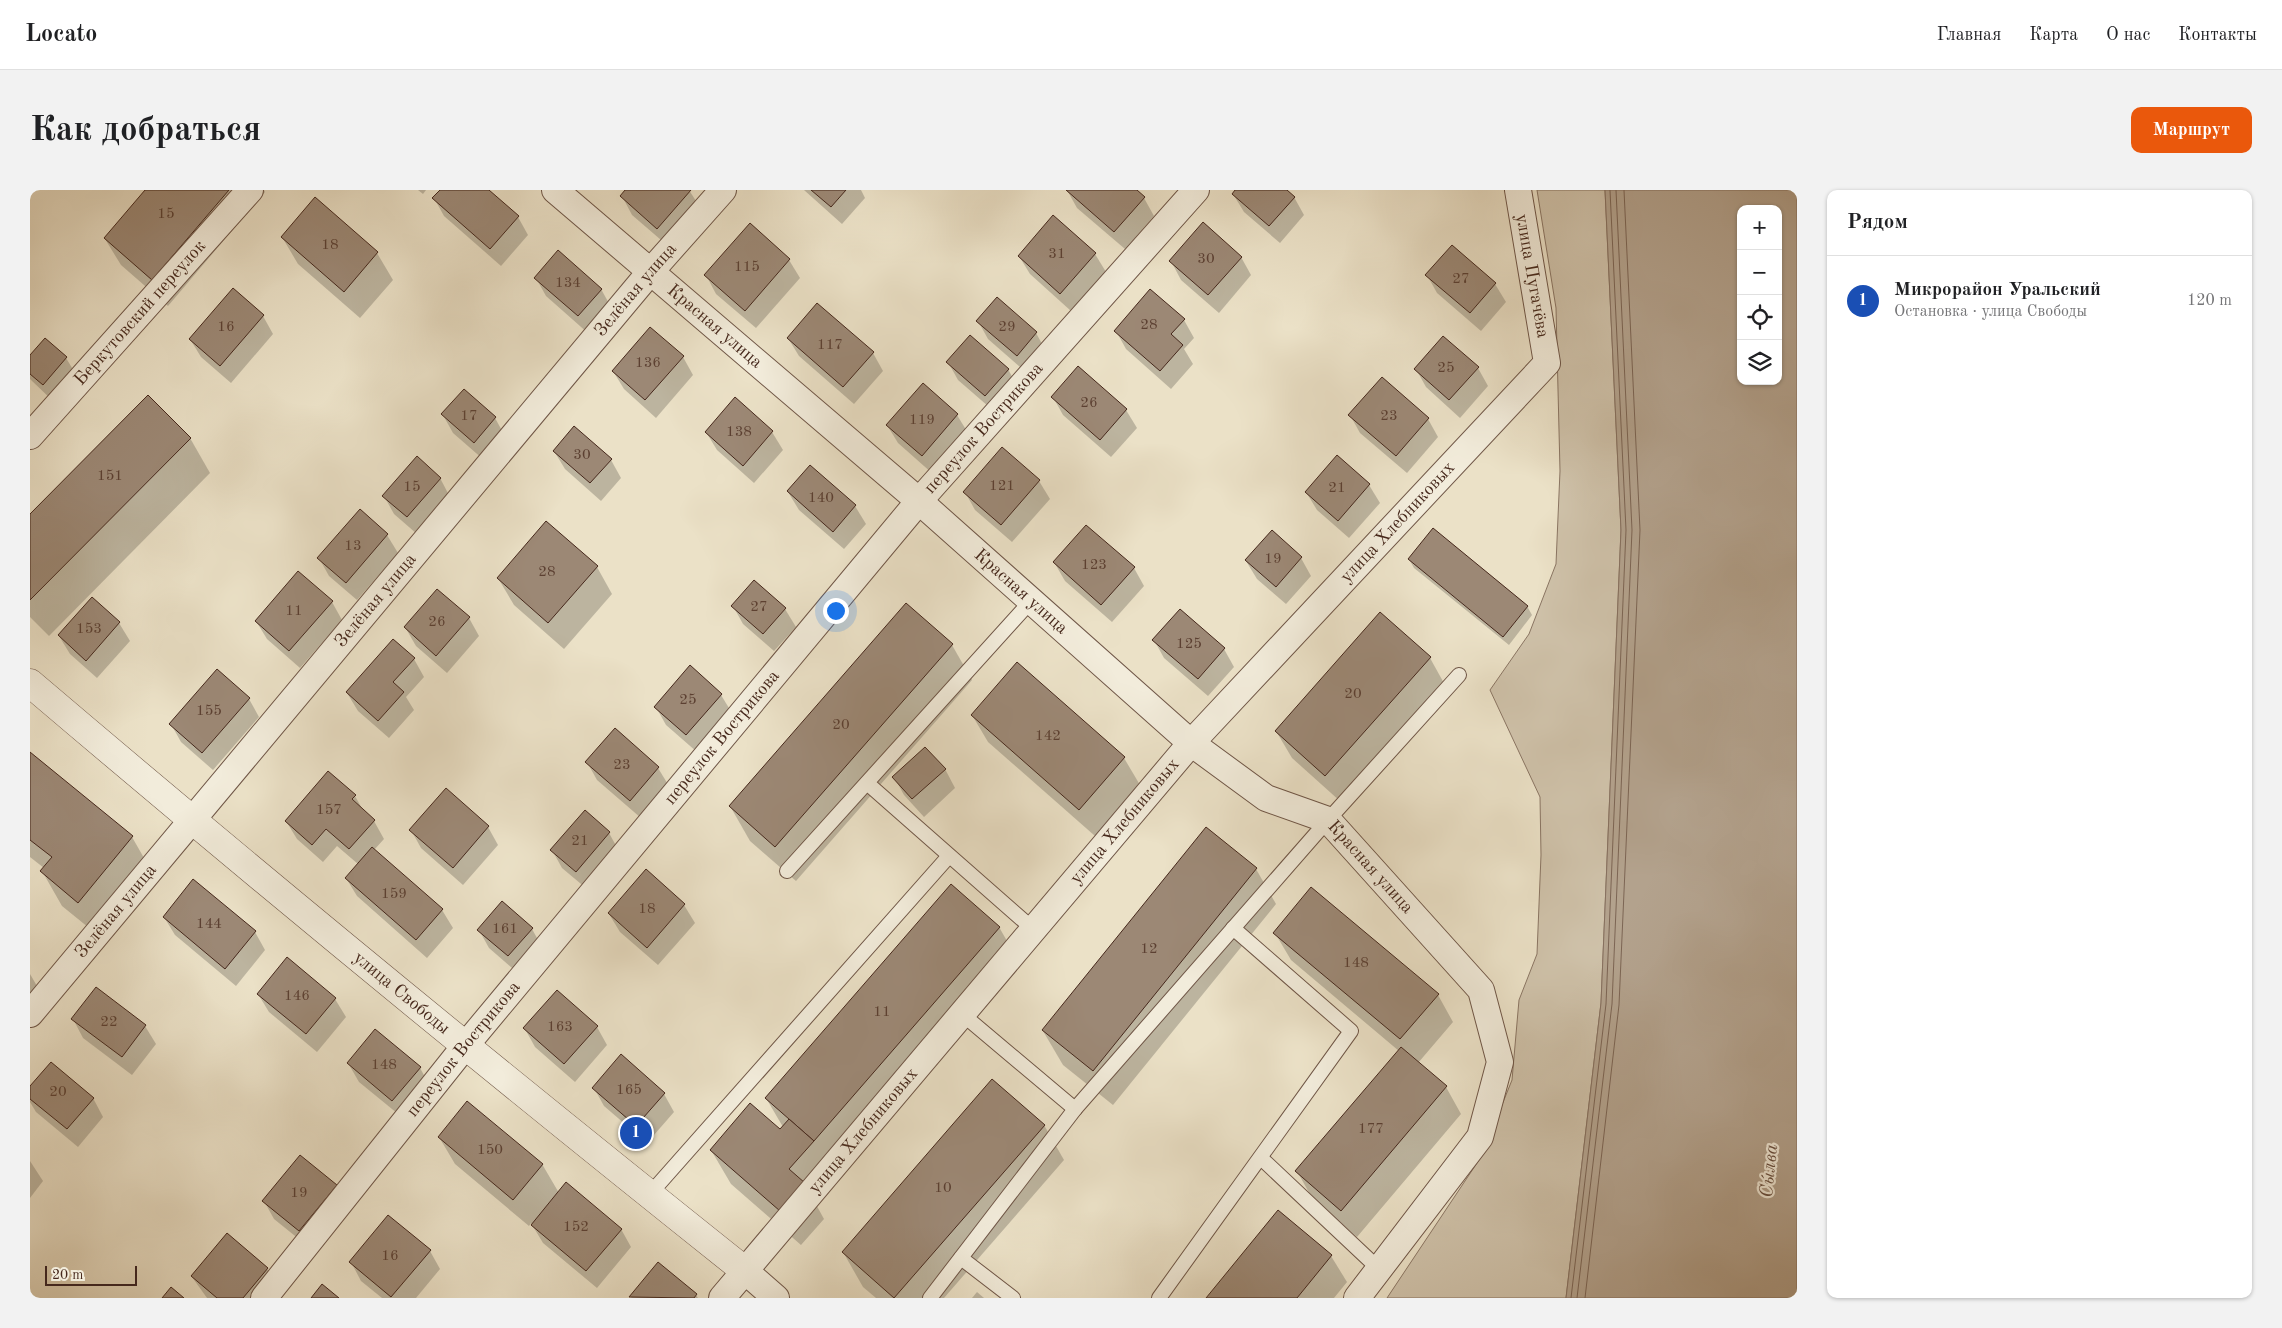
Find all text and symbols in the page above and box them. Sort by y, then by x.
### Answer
text: Locato [25,23,97,47]
text: Главная [1937,26,2001,44]
text: Карта [2029,26,2078,44]
text: О нас [2106,26,2150,44]
text: Контакты [2178,26,2257,44]
button: Маршрут [2131,107,2252,153]
text: Как добраться [30,113,261,148]
map controls [1737,205,1782,385]
button: + [1737,205,1782,250]
house number: 15 [157,207,175,222]
street label: улица Пугачёва [1512,212,1552,340]
text: Рядом [1847,212,1908,233]
street label: Беркутовский переулок [71,237,209,389]
house number: 18 [321,238,339,253]
street label: Зелёная улица [591,240,680,340]
house number: 31 [1048,247,1066,262]
button: − [1737,250,1782,295]
house number: 30 [1197,252,1215,267]
house number: 115 [734,260,760,275]
house number: 27 [1452,272,1470,287]
house number: 134 [555,276,581,291]
street label: Красная улица [664,281,766,372]
text: Микрорайон Уральский [1894,281,2101,300]
text: 1 [1858,293,1868,309]
text: 120 m [2187,293,2232,309]
button: locate [1737,295,1782,340]
text: Остановка · улица Свободы [1894,304,2087,320]
house number: 28 [1140,318,1158,333]
house number: 16 [217,320,235,335]
house number: 29 [998,320,1016,335]
house number: 117 [817,338,843,353]
button: layers [1737,340,1782,385]
house number: 136 [635,356,661,371]
street label: переулок Вострикова [921,359,1047,497]
house number: 25 [1437,361,1455,376]
house number: 26 [1080,396,1098,411]
house number: 17 [460,409,478,424]
house number: 23 [1380,409,1398,424]
house number: 119 [909,413,935,428]
house number: 138 [726,425,752,440]
house number: 30 [573,448,591,463]
street label: улица Хлебниковых [1337,458,1458,586]
house number: 151 [97,469,123,484]
house number: 121 [989,479,1015,494]
house number: 15 [403,480,421,495]
house number: 21 [1328,481,1346,496]
house number: 140 [808,491,834,506]
house number: 13 [344,539,362,554]
street label: Красная улица [971,545,1071,638]
street label: Зелёная улица [332,550,420,651]
house number: 19 [1264,552,1282,567]
house number: 123 [1081,558,1107,573]
house number: 28 [538,565,556,580]
your location [823,598,849,624]
house number: 27 [750,600,768,615]
house number: 11 [285,604,303,619]
house number: 26 [428,615,446,630]
house number: 153 [76,622,102,637]
house number: 125 [1176,637,1202,652]
street label: переулок Вострикова [661,667,783,808]
house number: 20 [1344,687,1362,702]
house number: 25 [679,693,697,708]
house number: 155 [196,704,222,719]
house number: 20 [832,718,850,733]
house number: 142 [1035,729,1061,744]
street label: улица Хлебниковых [1067,755,1183,888]
house number: 23 [613,758,631,773]
house number: 157 [316,803,342,818]
street label: Красная улица [1324,817,1417,917]
house number: 21 [571,834,589,849]
street label: Зелёная улица [72,861,160,962]
house number: 159 [381,887,407,902]
house number: 18 [638,902,656,917]
house number: 144 [196,917,222,932]
house number: 161 [492,922,518,937]
house number: 12 [1140,942,1158,957]
street label: улица Свободы [350,949,453,1038]
house number: 148 [1343,956,1369,971]
street label: переулок Вострикова [403,978,524,1120]
house number: 146 [284,989,310,1004]
house number: 11 [873,1005,891,1020]
house number: 22 [100,1015,118,1030]
house number: 163 [547,1020,573,1035]
house number: 148 [371,1058,397,1073]
street label: улица Хлебниковых [805,1064,921,1197]
house number: 165 [616,1083,642,1098]
house number: 20 [49,1085,67,1100]
pin: 1 [620,1114,652,1152]
house number: 177 [1358,1122,1384,1137]
house number: 150 [477,1143,503,1158]
water label: Сы́лва [1758,1143,1782,1199]
house number: 10 [934,1181,952,1196]
house number: 19 [290,1186,308,1201]
house number: 152 [563,1220,589,1235]
house number: 16 [381,1249,399,1264]
scale bar [45,1263,138,1286]
text: 20 m [52,1268,83,1282]

